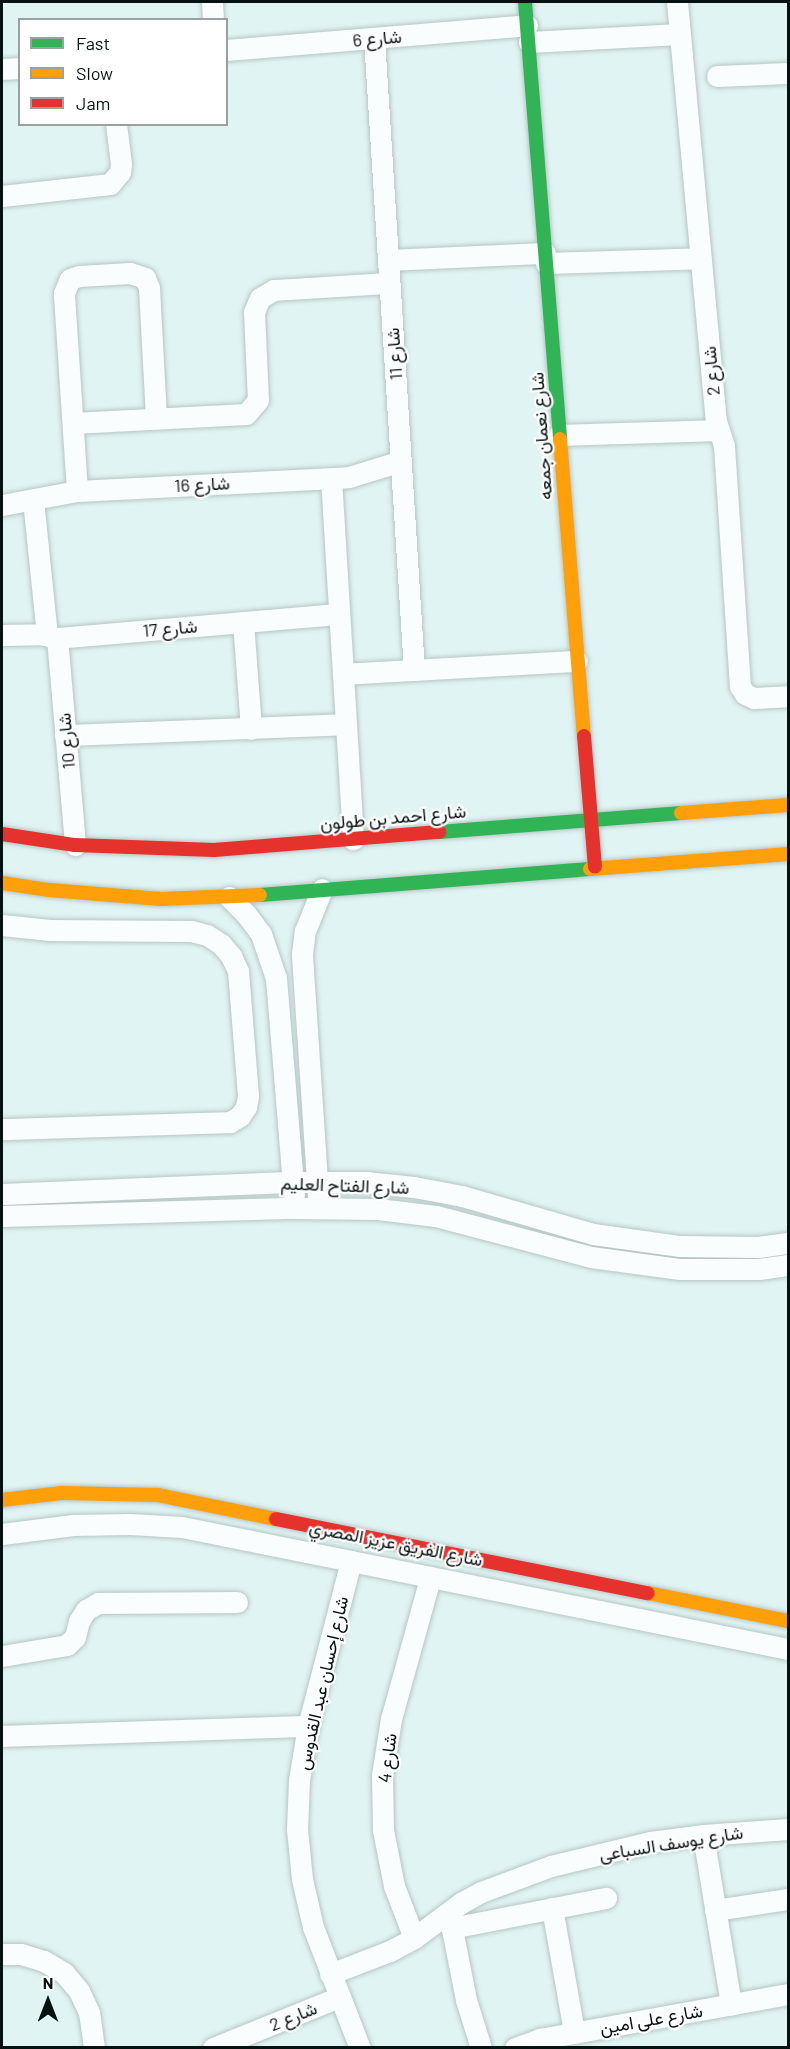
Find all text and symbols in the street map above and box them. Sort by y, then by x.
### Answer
legend [18,18,228,126]
street label: شارع 6 [352,25,402,51]
text: Fast [76,32,110,54]
text: Slow [76,62,113,84]
text: Jam [76,92,110,114]
street label: شارع 11 [381,327,407,381]
street label: شارع 2 [698,345,724,397]
street label: شارع نعمان جمعه [526,371,556,501]
street label: شارع 16 [174,472,230,496]
street label: شارع 17 [142,615,198,641]
street label: شارع 10 [53,712,79,770]
street label: شارع احمد بن طولون [319,800,467,834]
street label: شارع الفتاح العليم [280,1172,410,1198]
street label: شارع الفريق عزيز المصري [308,1516,484,1570]
street label: شارع إحسان عبد القدوس [291,1594,353,1772]
street label: شارع 4 [373,1732,401,1784]
street label: شارع يوسف السباعى [597,1821,745,1865]
north arrow [18,1971,78,2031]
text: N [43,1973,53,1992]
street label: شارع 2 [266,1997,320,2035]
street label: شارع على امين [598,1999,704,2039]

